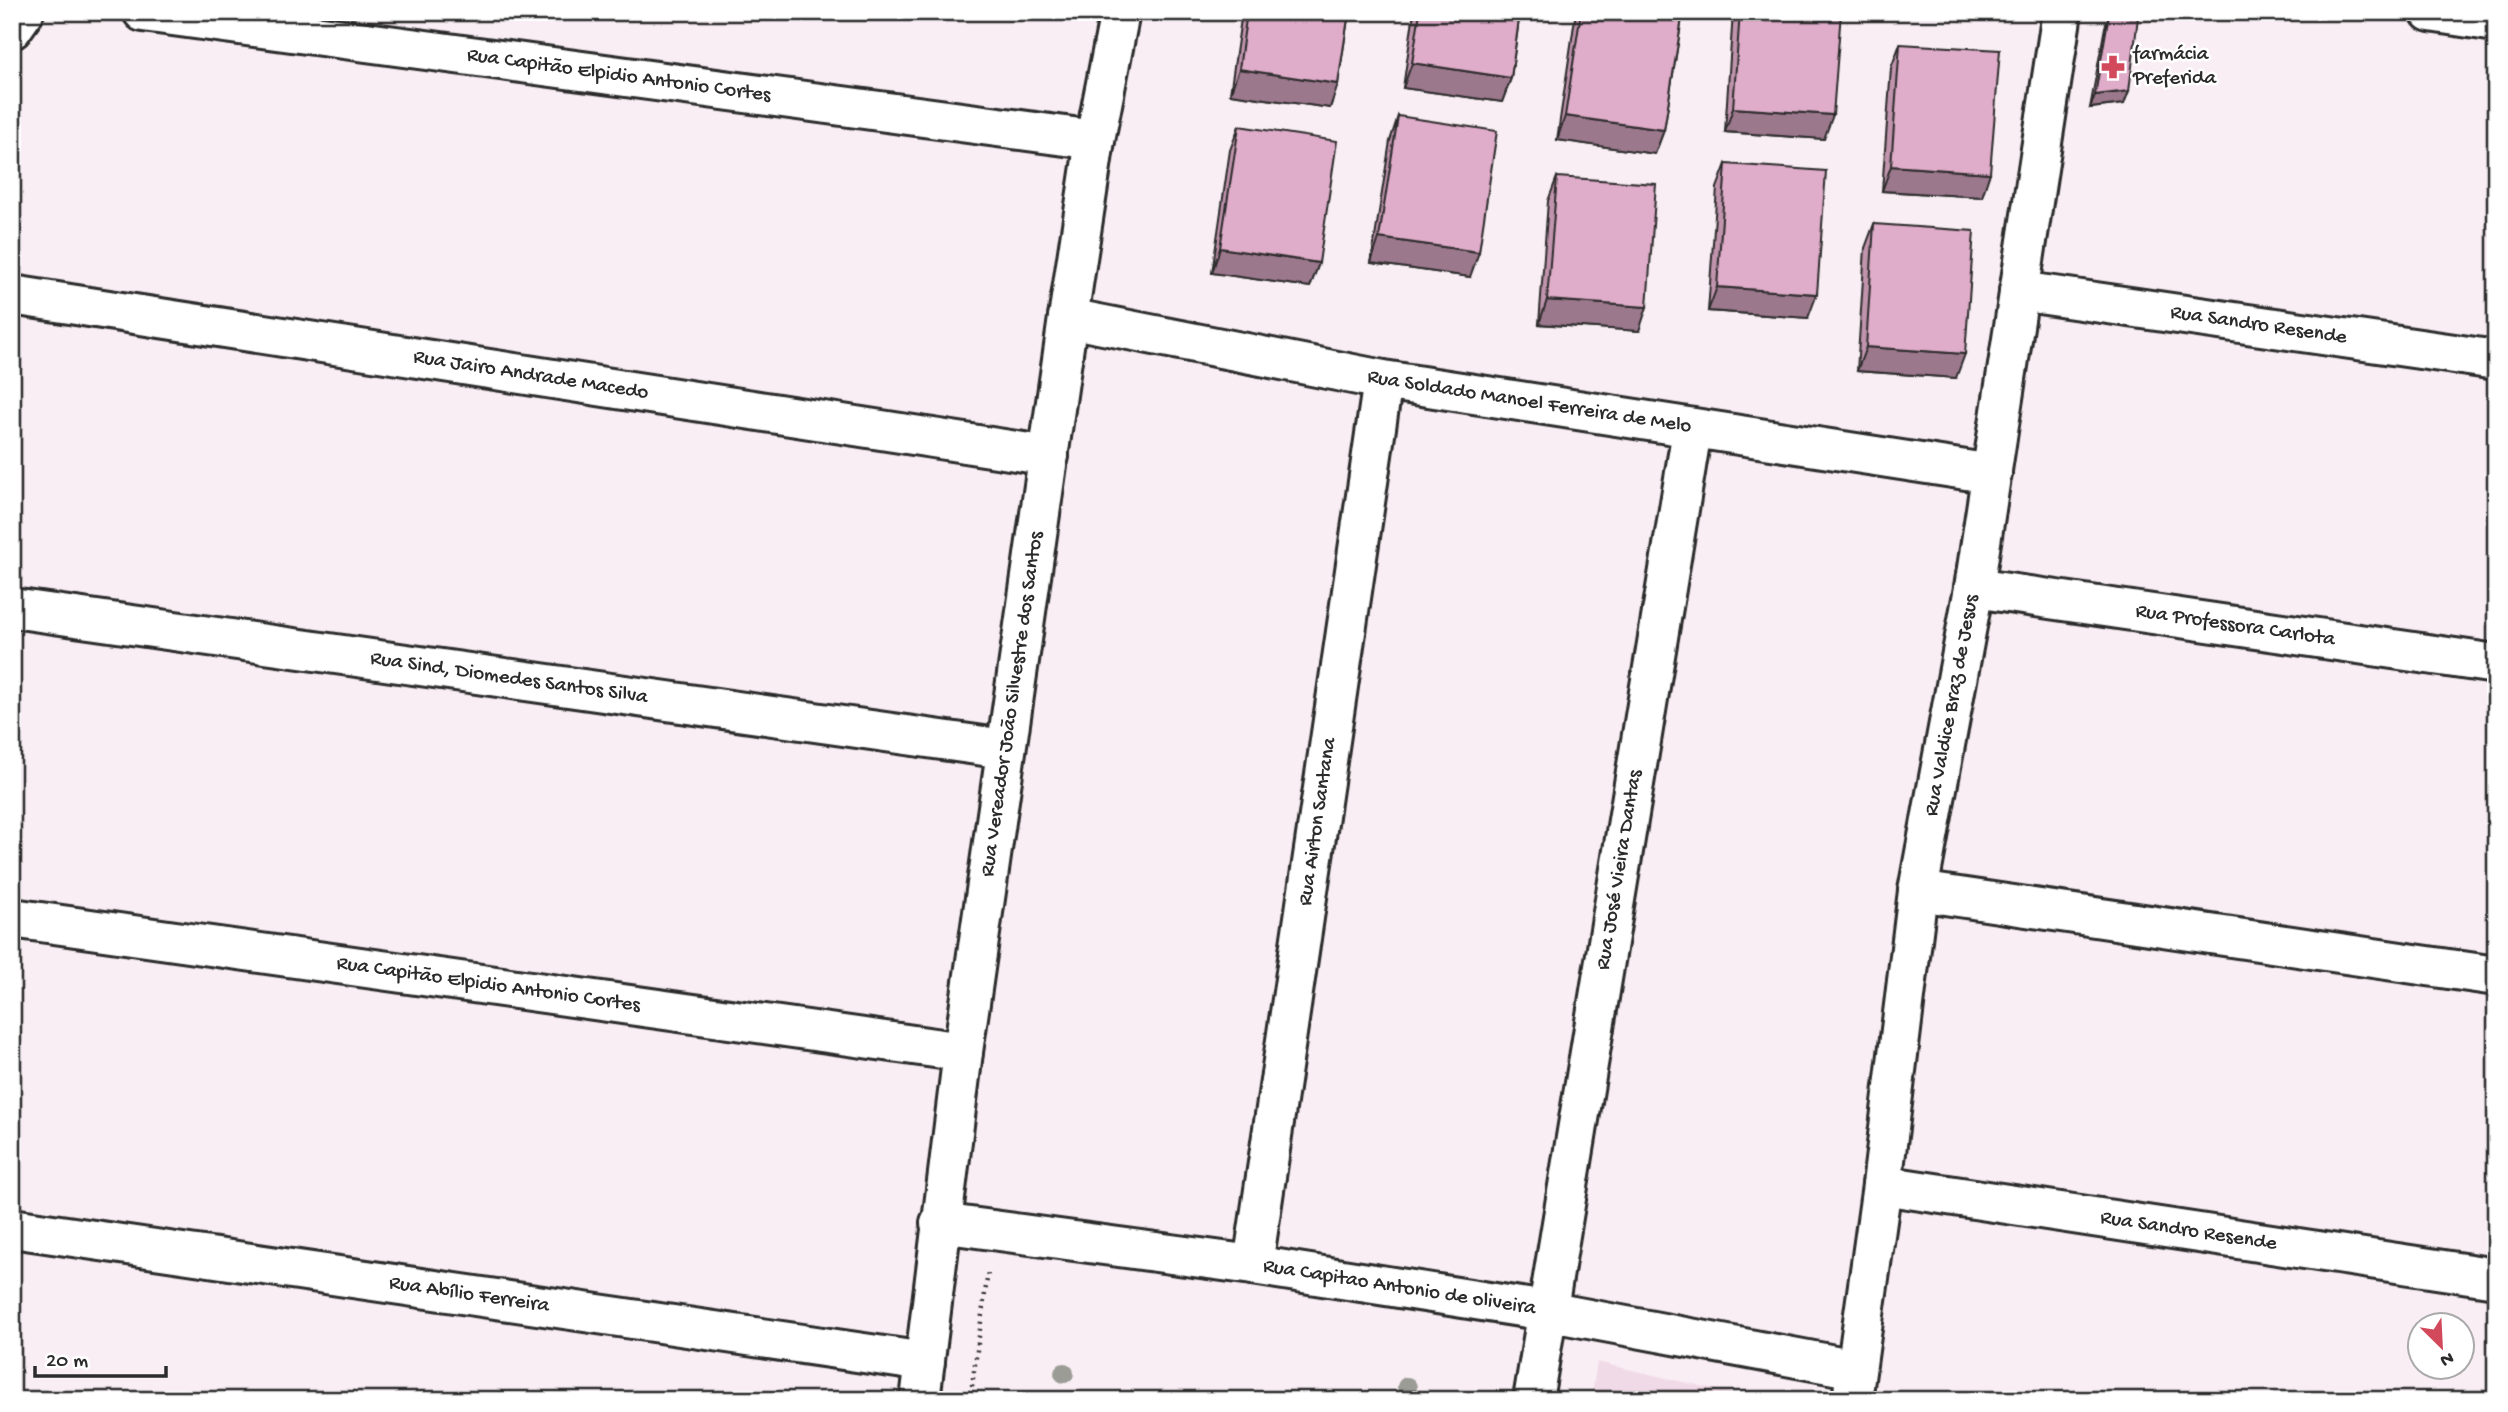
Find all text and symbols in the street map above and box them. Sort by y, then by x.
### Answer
street label: Rua Capitão Elpidio Antonio Cortes [465,43,773,109]
place label: farmácia Preferida [2132,43,2217,92]
pharmacy icon: farmácia Preferida [2099,53,2127,81]
street label: Rua Sandro Resende [2169,301,2350,351]
street label: Rua Jairo Andrade Macedo [411,345,650,406]
street label: Rua Soldado Manoel Ferreira de Melo [1365,365,1693,440]
street label: Rua Vereador João Silvestre dos Santos [976,529,1050,878]
street label: Rua Valdice Braz de Jesus [1920,591,1985,818]
street label: Rua Professora Carlota [2134,599,2338,653]
street label: Rua Sind, Diomedes Santos Silva [369,647,651,711]
street label: Rua Airton Santana [1293,735,1343,908]
street label: Rua José Vieira Dantas [1591,767,1649,972]
street label: Rua Capitão Elpidio Antonio Cortes [335,951,643,1019]
street label: Rua Sandro Resende [2099,1206,2280,1257]
street label: Rua Capitao Antonio de oliveira [1261,1254,1539,1322]
street label: Rua Abílio Ferreira [387,1271,552,1319]
north arrow [2406,1310,2476,1380]
scale bar [35,1335,166,1379]
text: N [2436,1345,2457,1371]
text: 20 m [46,1350,88,1375]

